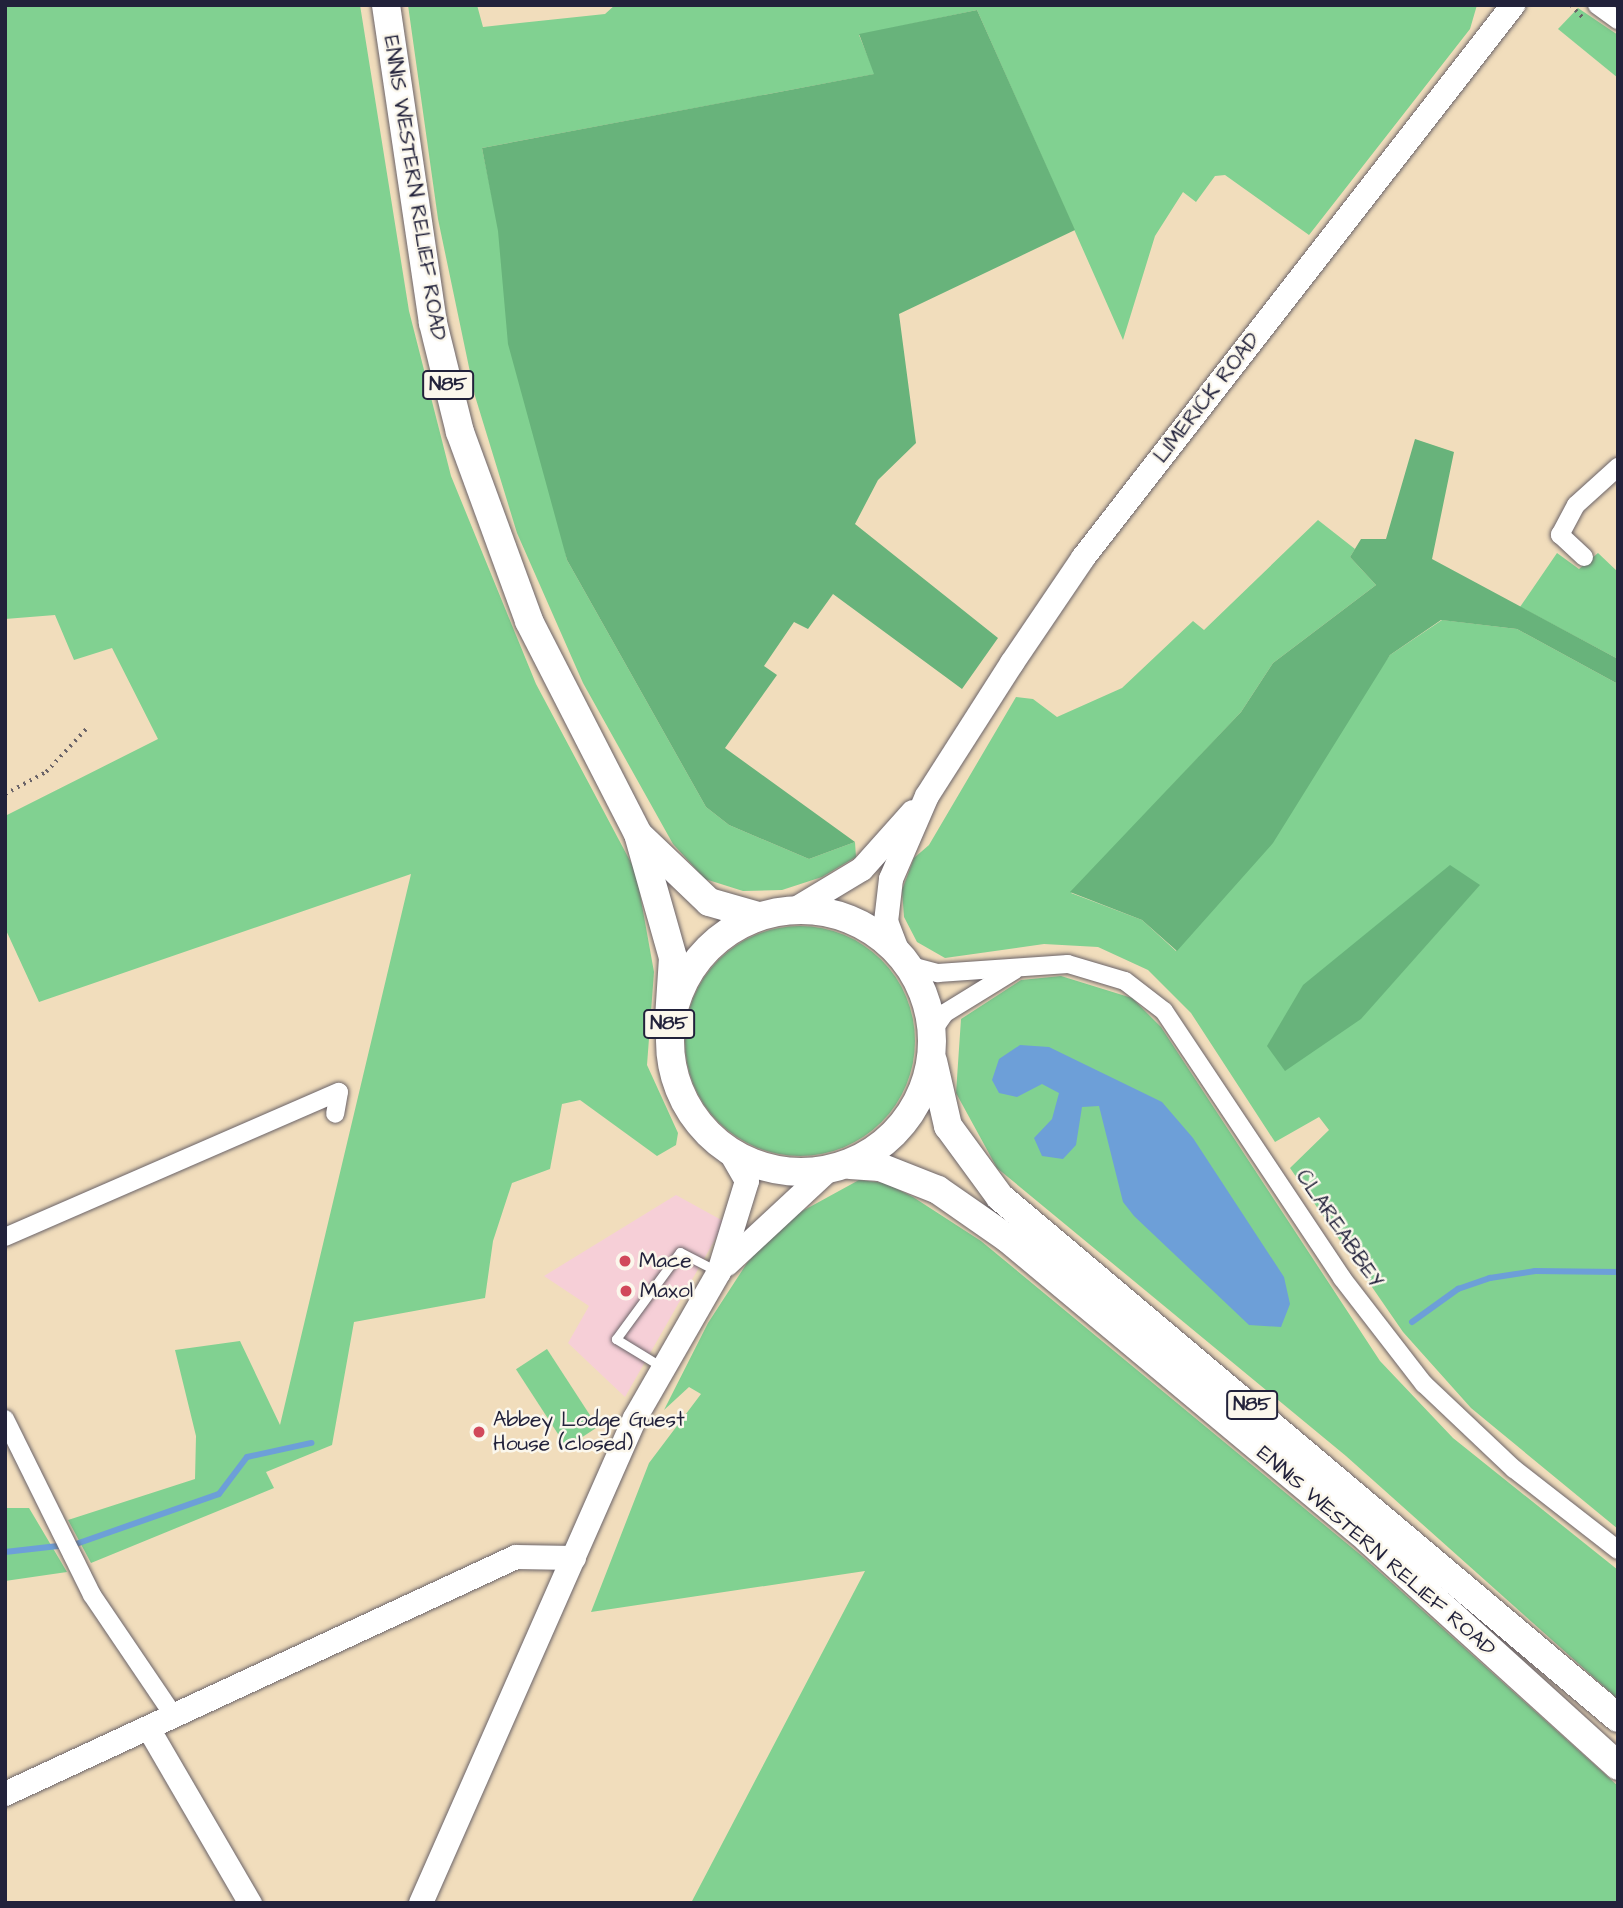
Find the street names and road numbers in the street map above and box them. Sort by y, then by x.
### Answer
street label: ENNIS WESTERN RELIEF ROAD [377,34,451,342]
street label: LIMERICK ROAD [1149,328,1265,468]
road number: N85 [422,370,474,400]
road number: N85 [643,1008,695,1040]
street label: CLAREABBEY [1290,1165,1388,1293]
road number: N85 [1226,1390,1278,1420]
street label: ENNIS WESTERN RELIEF ROAD [1251,1440,1501,1662]

